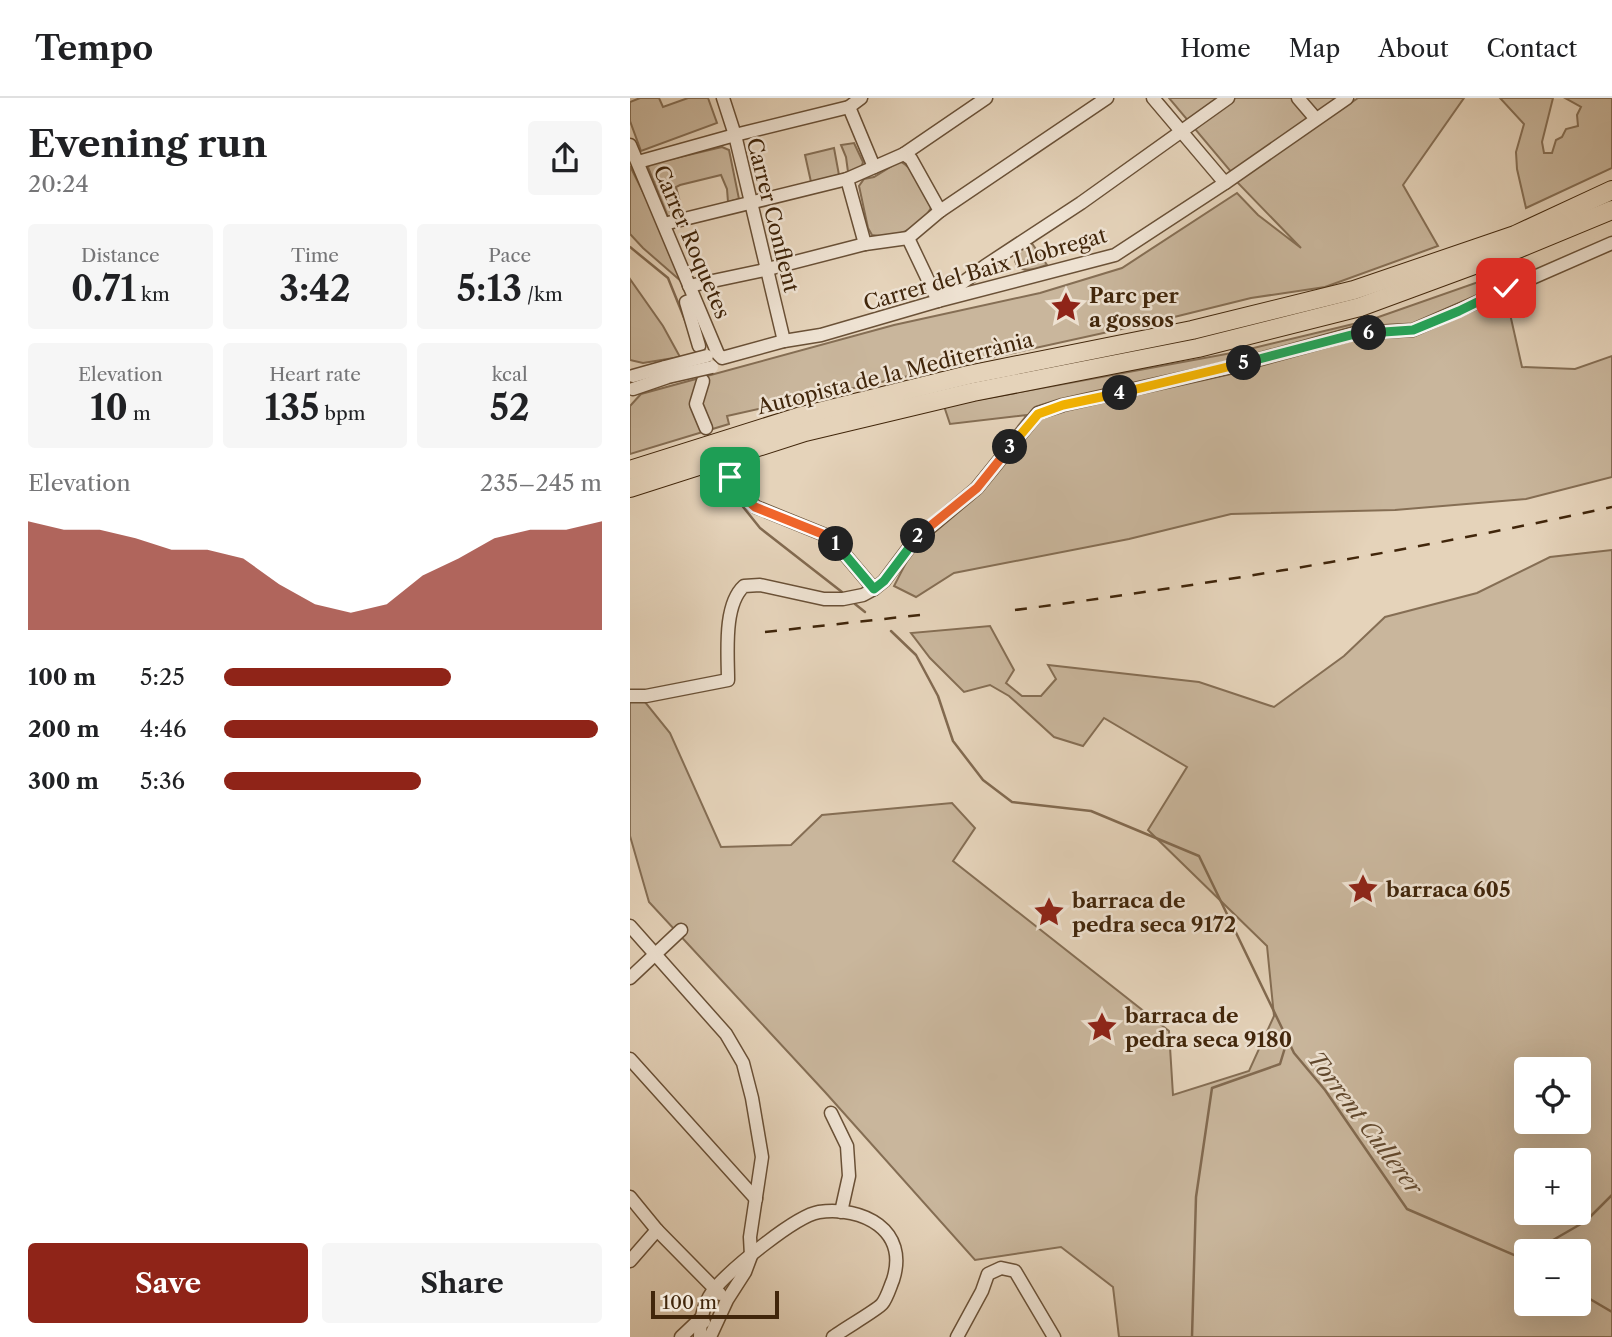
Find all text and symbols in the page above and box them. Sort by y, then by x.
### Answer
text: Tempo [35,28,153,69]
text: Home [1180,34,1251,63]
text: Map [1289,34,1340,63]
text: About [1378,34,1449,63]
text: Contact [1487,34,1577,63]
text: Evening run [28,120,268,167]
button: share [528,121,602,195]
street label: Carrer Conflent [742,135,804,295]
street label: Carrer Roquetes [648,162,736,322]
text: 20:24 [28,170,89,198]
street label: Carrer del Baix Llobregat [860,222,1110,316]
text: Distance [81,244,160,267]
text: Time [291,244,339,267]
text: Pace [488,244,531,267]
pin [1476,258,1536,318]
text: 0.71 [71,267,136,310]
text: 3:42 [279,267,351,310]
text: 5:13 [457,267,522,310]
icon: check [1487,269,1525,307]
text: km [136,283,170,306]
text: /km [522,283,563,306]
place label: Parc per a gossos [1089,283,1180,332]
place icon: Parc per a gossos [1049,290,1083,324]
pin: 6 [1352,316,1386,350]
text: 6 [1363,321,1374,344]
street label: Autopista de la Mediterrània [753,326,1037,420]
pin: 5 [1226,345,1262,380]
text: 5 [1238,351,1249,374]
text: Elevation [78,363,163,386]
text: Heart rate [269,363,361,386]
text: kcal [492,363,528,386]
pin: 4 [1102,376,1138,410]
text: 4 [1114,381,1125,404]
text: 10 [90,386,128,429]
text: 135 [265,386,319,429]
text: 52 [490,386,530,429]
text: m [128,402,151,425]
text: bpm [319,402,365,425]
pin: 3 [992,430,1028,464]
text: 3 [1004,435,1015,458]
pin [700,447,760,507]
icon: arrive [711,458,749,496]
text: Elevation [28,469,131,497]
text: 235–245 m [480,469,602,497]
pin: 2 [900,518,936,554]
text: 2 [912,524,923,547]
pin: 1 [818,526,854,562]
text: 1 [831,532,840,555]
text: 100 m [28,663,96,691]
text: 5:25 [140,663,185,691]
text: 200 m [28,715,100,743]
text: 4:46 [140,715,187,743]
text: 300 m [28,767,99,795]
text: 5:36 [140,767,185,795]
place icon: barraca 605 [1346,872,1380,906]
place label: barraca 605 [1385,877,1511,902]
place label: barraca de pedra seca 9172 [1071,888,1236,937]
place icon: barraca de pedra seca 9172 [1032,895,1066,929]
place label: barraca de pedra seca 9180 [1124,1003,1292,1052]
place icon: barraca de pedra seca 9180 [1085,1010,1119,1044]
water label: Torrent Cullerer [1302,1046,1429,1201]
map controls [1514,1057,1591,1316]
button: locate [1514,1057,1591,1134]
button: + [1514,1148,1591,1225]
button: − [1514,1239,1591,1316]
button: Save [28,1243,308,1323]
button: Share [322,1243,602,1323]
scale bar [651,1288,779,1320]
text: 100 m [662,1291,717,1314]

